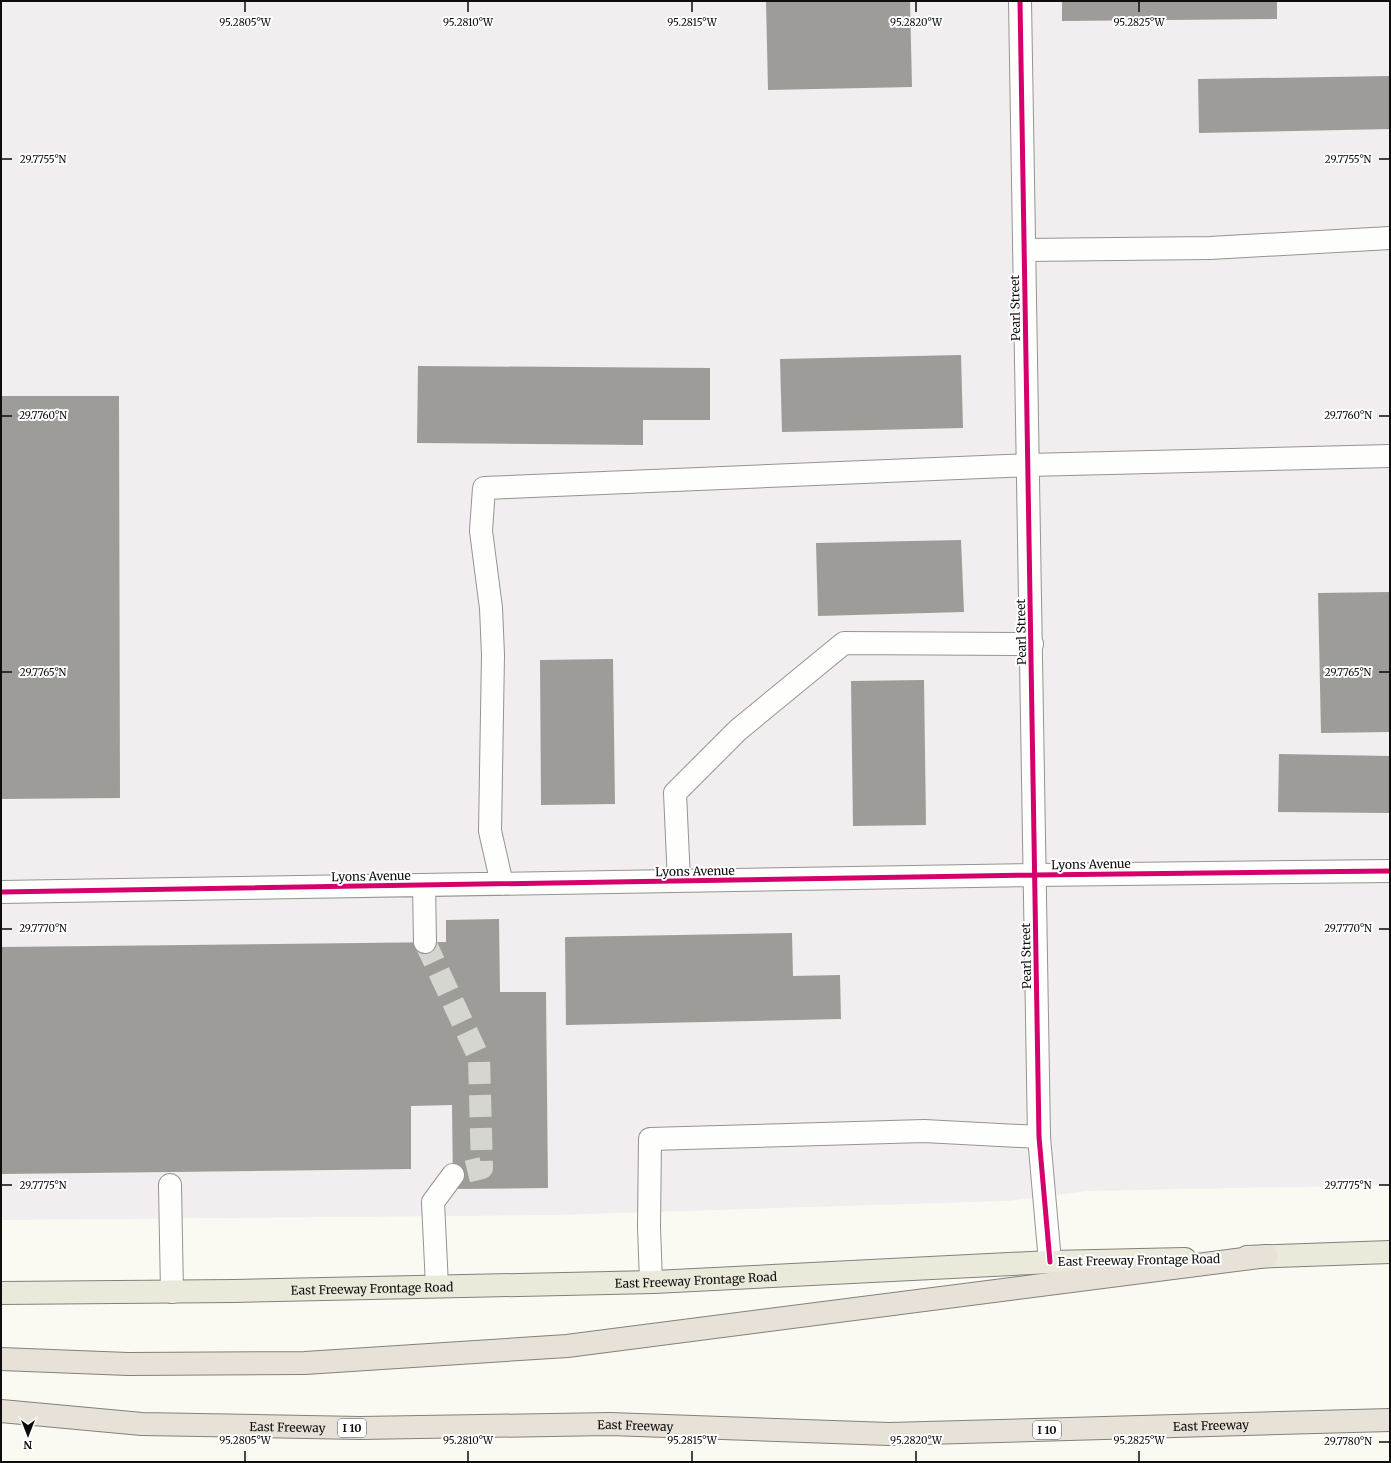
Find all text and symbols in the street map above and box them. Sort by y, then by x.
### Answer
text: 95.2805°W [219,16,272,29]
text: 95.2810°W [443,16,494,29]
text: 95.2815°W [667,16,718,29]
text: 95.2820°W [890,16,943,29]
text: 95.2825°W [1114,16,1165,29]
text: 29.7755°N [20,153,67,166]
text: 29.7755°N [1325,153,1372,166]
street label: Pearl Street [1007,274,1023,341]
text: 29.7760°N [19,409,67,422]
text: 29.7760°N [1324,409,1372,422]
street label: Pearl Street [1013,598,1029,665]
text: 29.7765°N [20,666,67,679]
text: 29.7765°N [1325,666,1372,679]
street label: Lyons Avenue [1051,856,1131,872]
street label: Lyons Avenue [655,863,735,879]
street label: Lyons Avenue [331,868,411,884]
text: 29.7770°N [19,922,67,935]
street label: Pearl Street [1018,922,1034,989]
text: 29.7770°N [1324,922,1372,935]
text: 29.7775°N [20,1179,67,1192]
text: 29.7775°N [1325,1179,1372,1192]
street label: East Freeway Frontage Road [1058,1251,1220,1269]
street label: East Freeway Frontage Road [614,1268,777,1290]
street label: East Freeway Frontage Road [290,1279,453,1297]
north arrow [8,1415,48,1455]
street label: East Freeway [597,1416,674,1434]
street label: East Freeway [1173,1416,1249,1434]
street label: East Freeway [249,1418,326,1435]
road number: I 10 [338,1419,366,1437]
road number: I 10 [1033,1421,1061,1439]
text: 95.2805°W [219,1434,272,1447]
text: 95.2810°W [443,1434,494,1447]
text: 95.2815°W [667,1434,718,1447]
text: 95.2820°W [890,1434,943,1447]
text: 95.2825°W [1114,1434,1165,1447]
text: 29.7780°N [1324,1435,1372,1448]
text: N [23,1438,32,1452]

